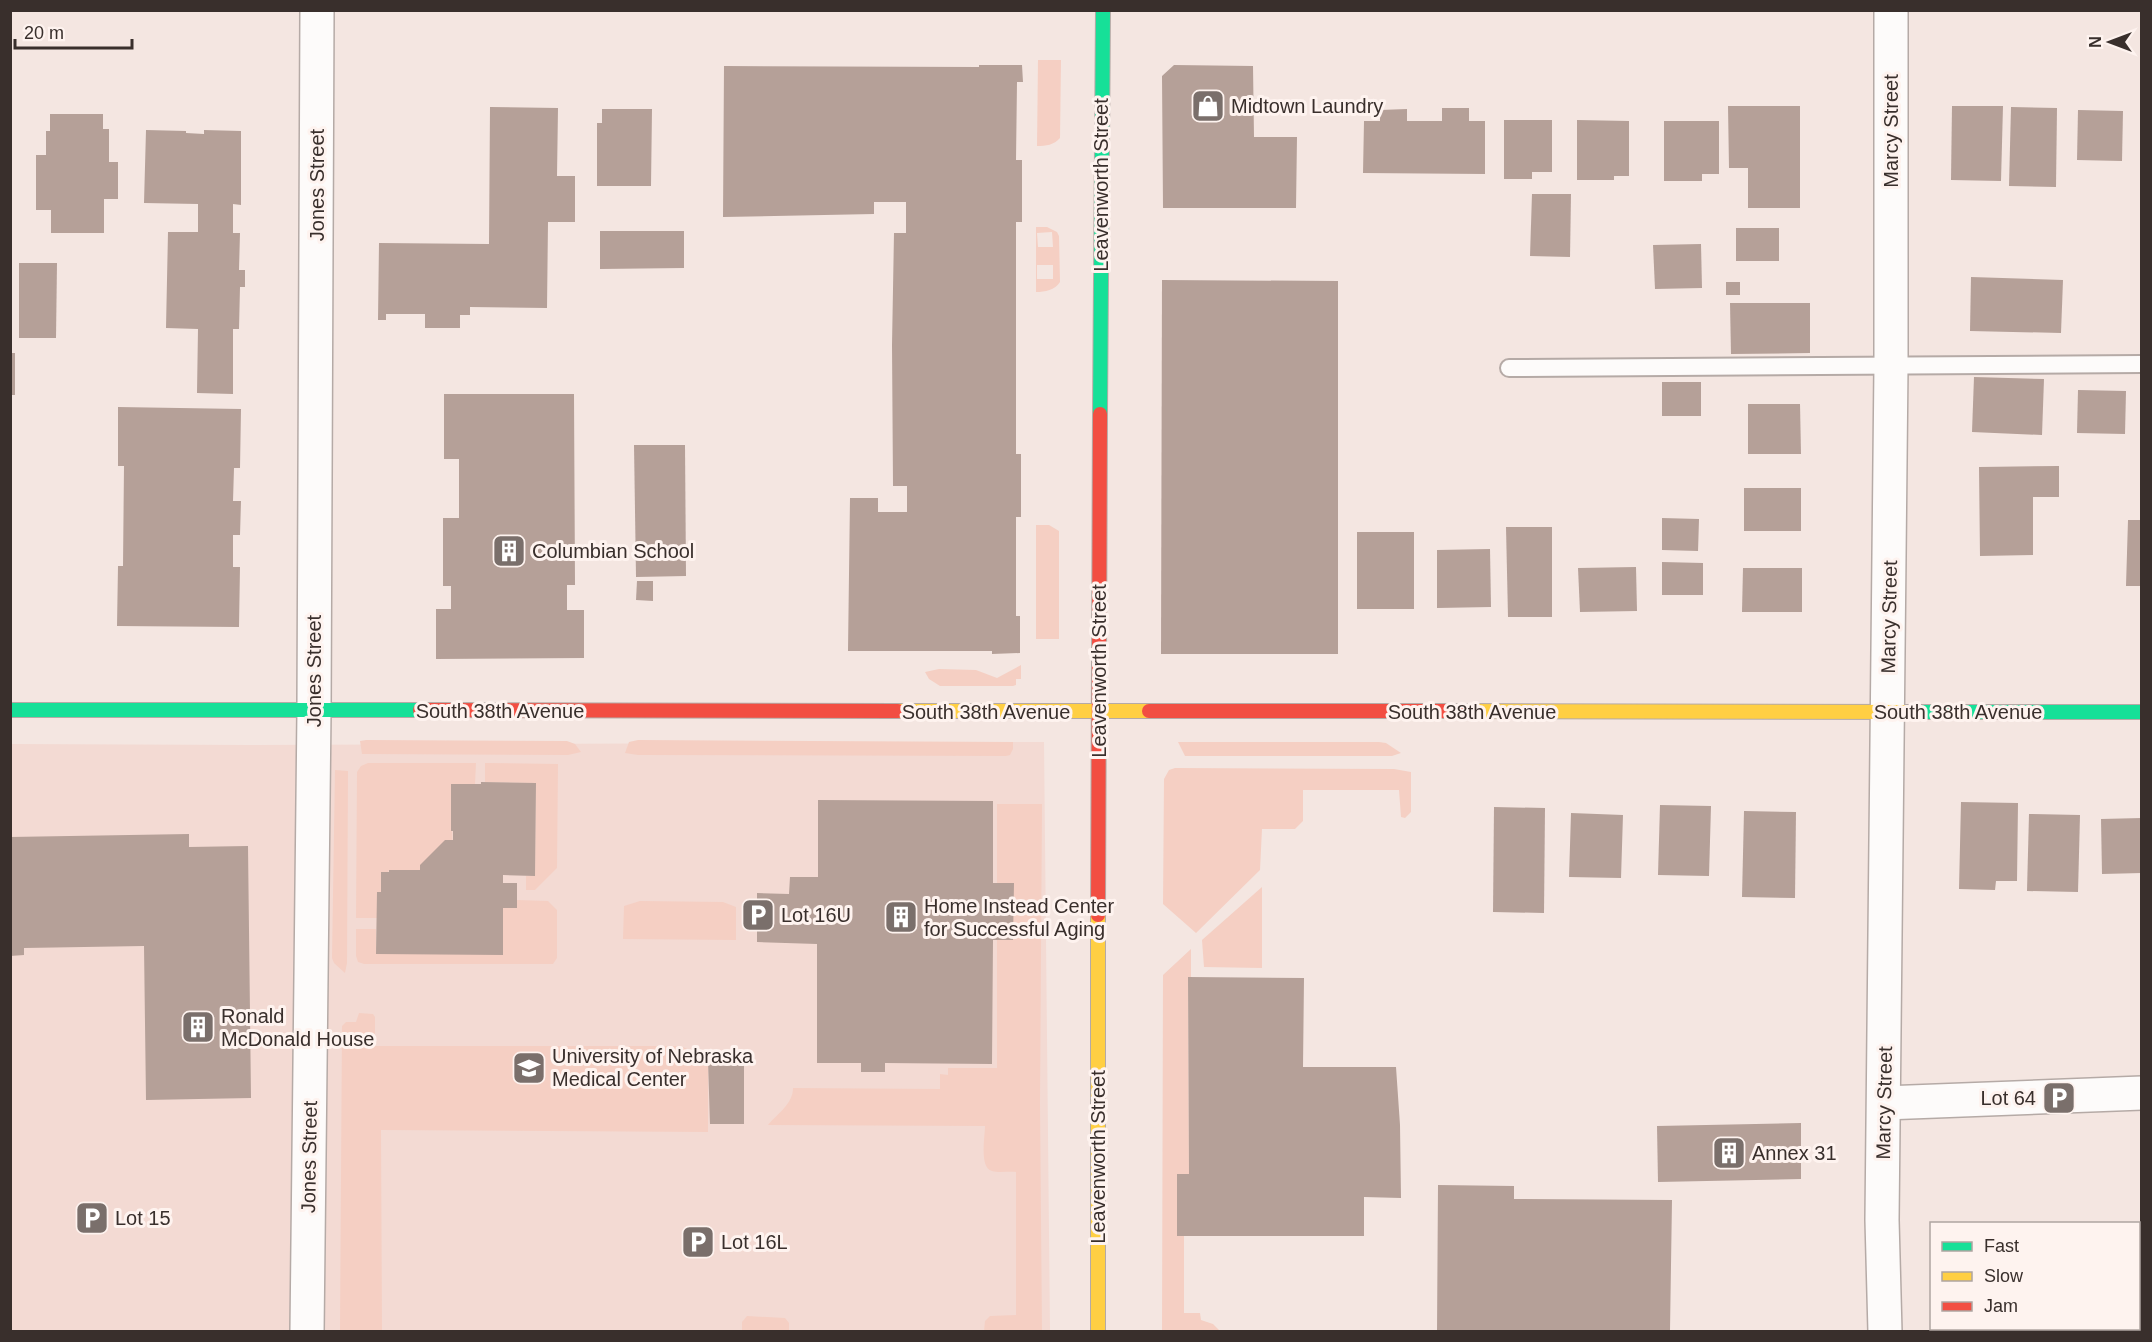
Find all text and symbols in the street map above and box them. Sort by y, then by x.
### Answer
scale bar [15,12,132,50]
north arrow [2080,12,2140,72]
text: 20 m [24,23,64,43]
text: N [2087,36,2104,48]
street label: Marcy Street [1880,74,1902,188]
shop icon: Midtown Laundry [1190,88,1226,124]
place label: Midtown Laundry [1231,95,1383,117]
street label: Leavenworth Street [1090,98,1112,272]
street label: Jones Street [306,128,328,241]
building icon: Columbian School [491,533,527,569]
place label: Columbian School [532,540,694,562]
street label: Marcy Street [1877,560,1901,674]
street label: Leavenworth Street [1088,584,1110,758]
street label: Jones Street [303,614,325,727]
street label: South 38th Avenue [416,700,584,722]
street label: South 38th Avenue [902,701,1070,723]
street label: South 38th Avenue [1388,701,1556,723]
street label: South 38th Avenue [1874,701,2042,723]
place label: Home Instead Center for Successful Aging [924,895,1114,940]
parking icon: Lot 16U [740,897,776,933]
building icon: Home Instead Center for Successful Aging [883,899,919,935]
place label: Lot 16U [781,904,851,926]
place label: Ronald McDonald House [221,1005,374,1050]
building icon: Ronald McDonald House [180,1009,216,1045]
place label: University of Nebraska Medical Center [552,1045,754,1090]
street label: Marcy Street [1872,1046,1896,1160]
school or university icon: University of Nebraska Medical Center [511,1050,547,1086]
street label: Leavenworth Street [1087,1070,1109,1244]
parking icon: Lot 64 [2041,1080,2077,1116]
place label: Lot 64 [1980,1087,2036,1109]
street label: Jones Street [297,1100,321,1213]
building icon: Annex 31 [1711,1135,1747,1171]
place label: Annex 31 [1752,1142,1837,1164]
parking icon: Lot 15 [74,1200,110,1236]
place label: Lot 15 [115,1207,171,1229]
legend [1930,1222,2140,1330]
parking icon: Lot 16L [680,1224,716,1260]
place label: Lot 16L [721,1231,788,1253]
text: Fast [1984,1236,2019,1256]
text: Slow [1984,1266,2024,1286]
text: Jam [1984,1296,2018,1316]

